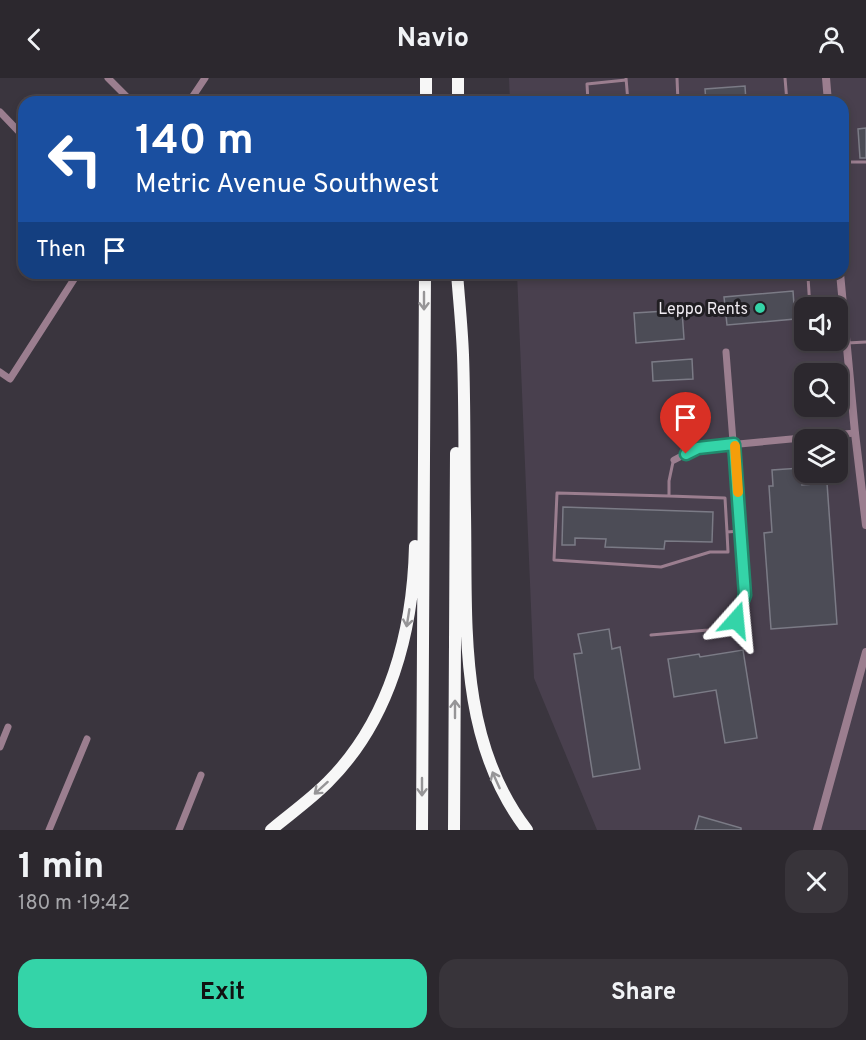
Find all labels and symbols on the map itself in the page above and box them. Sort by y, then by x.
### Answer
one-way arrow [419,291,430,311]
place label: Leppo Rents [658,300,748,320]
marker: Leppo Rents [753,301,767,315]
pin [660,392,711,454]
position arrow [704,588,768,652]
one-way arrow [402,607,413,627]
one-way arrow [449,699,461,719]
one-way arrow [490,771,501,789]
one-way arrow [416,776,428,796]
one-way arrow [314,781,329,795]

